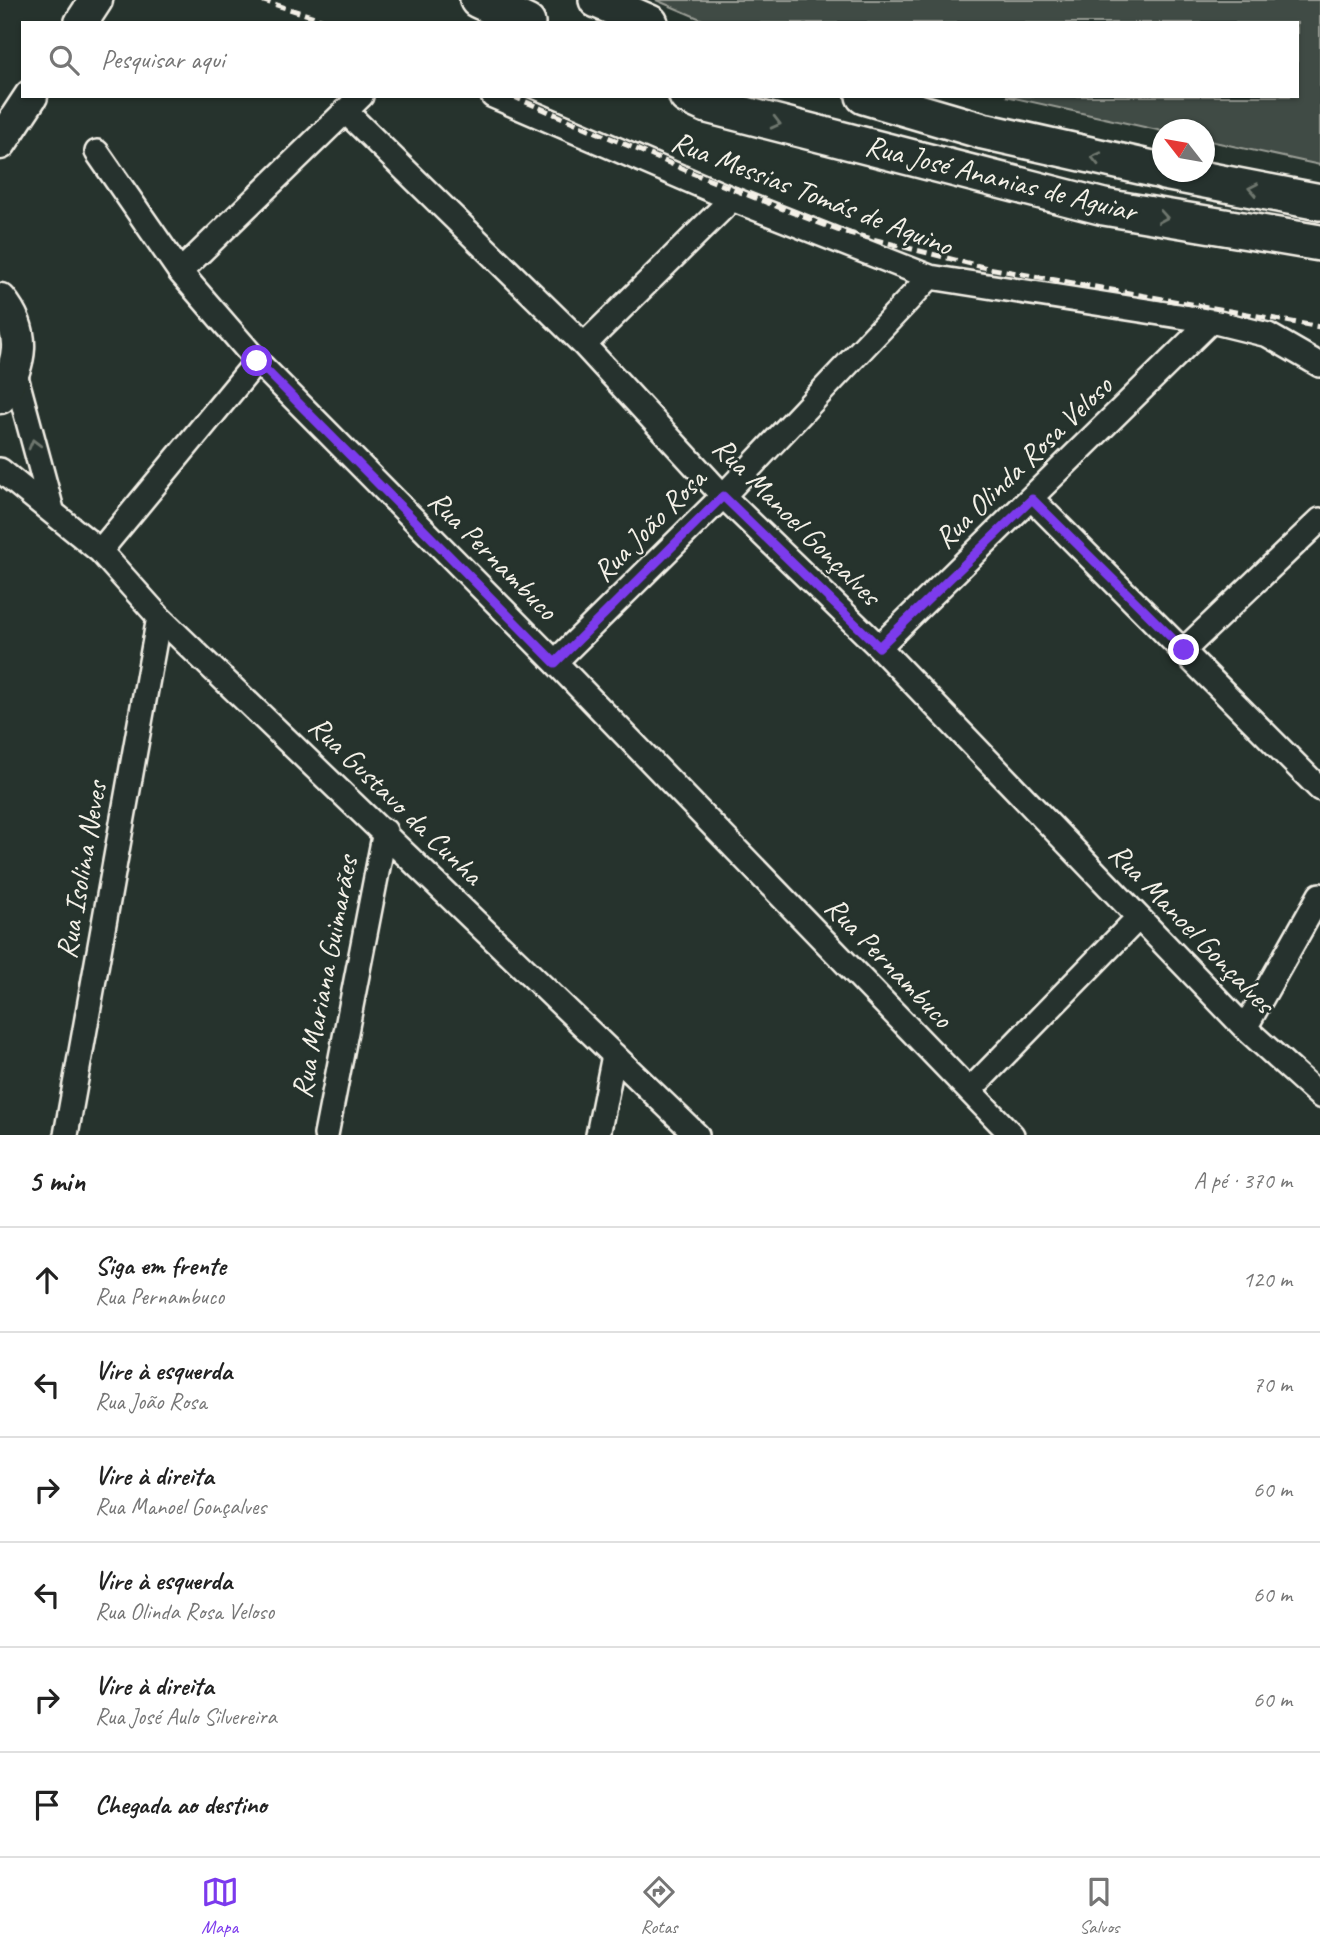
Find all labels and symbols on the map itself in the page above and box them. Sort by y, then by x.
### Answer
one-way arrow [769,115,781,129]
north arrow [1152,119,1215,182]
street label: Rua Messias Tomás de Aquino [666,122,959,265]
street label: Rua José Ananias de Aguiar [862,126,1143,231]
one-way arrow [1090,151,1102,166]
one-way arrow [1247,182,1259,197]
one-way arrow [1157,209,1169,224]
route start [241,345,272,376]
street label: Rua Olinda Rosa Veloso [926,366,1121,557]
street label: Rua Manoel Gonçalves [705,429,891,615]
one-way arrow [28,439,42,451]
street label: Rua João Rosa [584,458,716,590]
street label: Rua Pernambuco [420,482,567,629]
route end [1168,634,1199,665]
street label: Rua Gustavo da Cunha [301,707,493,894]
street label: Rua Isolina Neves [47,776,116,962]
street label: Rua Manoel Gonçalves [1101,835,1285,1023]
street label: Rua Mariana Guimarães [282,850,367,1101]
street label: Rua Pernambuco [817,888,962,1037]

